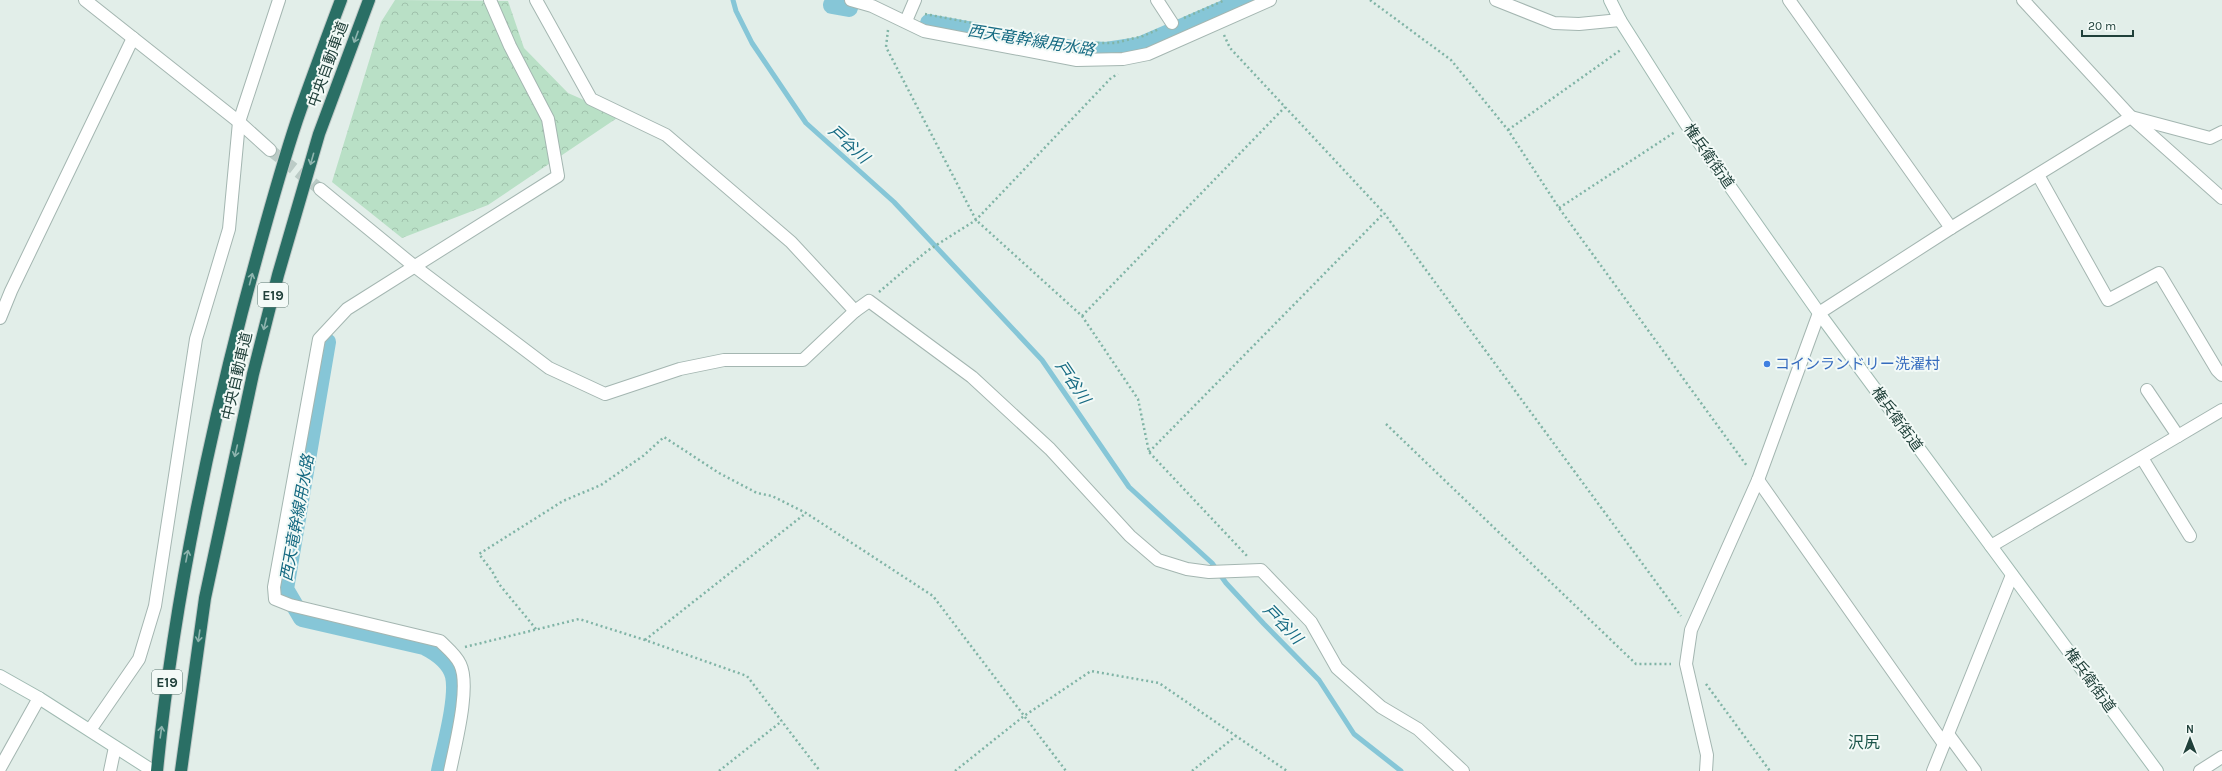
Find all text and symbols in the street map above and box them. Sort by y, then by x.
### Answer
scale bar [2082,12,2133,38]
street label: 中央自動車道 [304,19,352,109]
text: 20 m [2088,19,2116,33]
water label: 西天竜幹線用水路 [966,21,1098,60]
one-way arrow [351,30,359,42]
street label: 権兵衛街道 [1680,120,1738,192]
water label: 戸谷川 [825,121,875,168]
one-way arrow [308,152,315,165]
one-way arrow [248,273,255,286]
road number: E19 [258,283,288,307]
one-way arrow [261,318,269,331]
street label: 中央自動車道 [218,330,256,422]
place label: コインランドリー洗濯村 [1775,355,1940,373]
water label: 戸谷川 [1052,357,1095,409]
marker: コインランドリー洗濯村 [1762,359,1772,369]
street label: 権兵衛街道 [1868,383,1926,455]
one-way arrow [232,444,240,457]
water label: 西天竜幹線用水路 [277,451,318,583]
one-way arrow [183,550,191,563]
water label: 戸谷川 [1259,600,1308,649]
one-way arrow [195,630,203,643]
street label: 権兵衛街道 [2061,644,2119,716]
road number: E19 [152,670,182,694]
north arrow [2170,719,2210,759]
text: N [2186,723,2194,736]
one-way arrow [157,726,165,739]
district label: 沢尻 [1848,733,1880,752]

